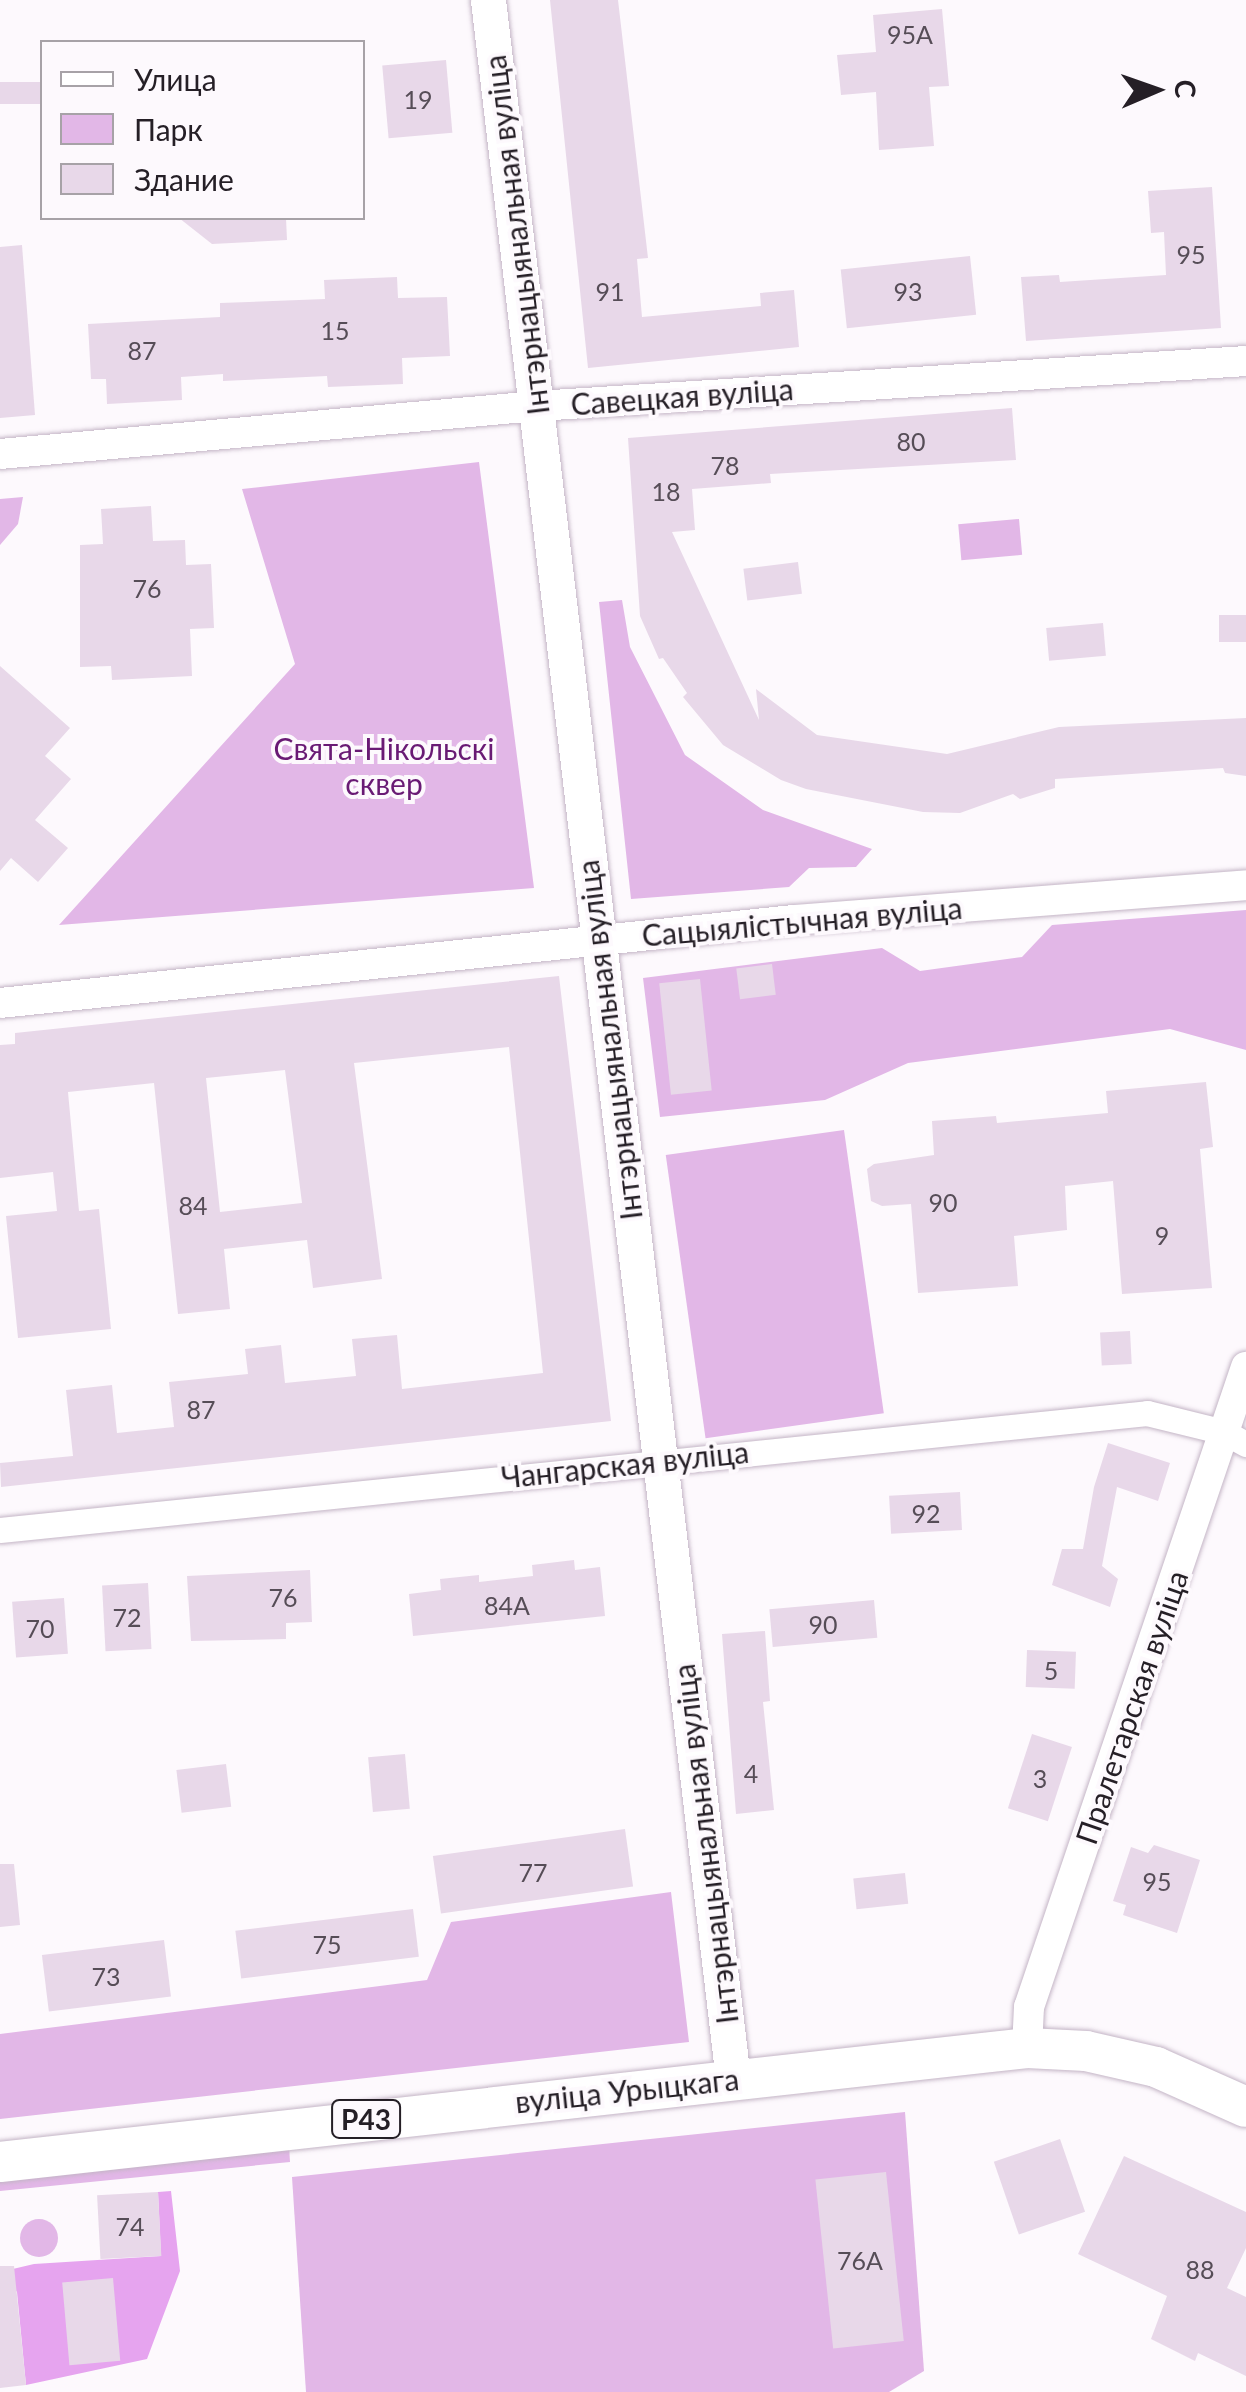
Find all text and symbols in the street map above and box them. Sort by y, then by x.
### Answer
house number: 95А [887,19,933,49]
legend [40,40,365,220]
north arrow [1106,40,1206,140]
street label: Інтэрнацыянальная вуліца [476,53,556,417]
text: Улица [134,61,217,97]
text: С [1169,79,1203,99]
house number: 19 [404,84,432,114]
text: Парк [134,111,203,147]
text: Здание [134,161,234,197]
house number: 95 [1177,239,1205,269]
house number: 91 [596,276,624,306]
house number: 93 [894,276,922,306]
house number: 15 [321,315,349,345]
house number: 87 [128,335,156,365]
street label: Савецкая вуліца [569,370,795,422]
house number: 80 [897,426,925,456]
house number: 78 [711,450,739,480]
house number: 18 [652,476,680,506]
house number: 76 [133,573,161,603]
park label: Свята-Нікольскі сквер [274,730,494,800]
street label: Інтэрнацыянальная вуліца [569,858,649,1222]
street label: Сацыялістычная вуліца [640,889,964,953]
house number: 90 [929,1187,957,1217]
house number: 84 [179,1190,207,1220]
house number: 9 [1155,1220,1169,1250]
house number: 87 [187,1394,215,1424]
street label: Чангарская вуліца [499,1433,751,1495]
house number: 92 [912,1498,940,1528]
street label: Пралетарская вуліца [1067,1565,1195,1849]
house number: 76 [269,1582,297,1612]
house number: 84А [484,1590,530,1620]
house number: 72 [113,1602,141,1632]
house number: 90 [809,1609,837,1639]
house number: 70 [26,1613,54,1643]
house number: 5 [1044,1655,1058,1685]
street label: Інтэрнацыянальная вуліца [665,1662,745,2026]
house number: 4 [744,1758,758,1788]
house number: 3 [1033,1763,1047,1793]
house number: 77 [519,1857,547,1887]
house number: 95 [1143,1866,1171,1896]
house number: 75 [313,1929,341,1959]
house number: 73 [92,1961,120,1991]
street label: вуліца Урыцкага [513,2060,741,2120]
road number: Р43 [331,2096,401,2142]
house number: 74 [116,2211,144,2241]
house number: 76А [837,2245,883,2275]
house number: 88 [1186,2254,1214,2284]

